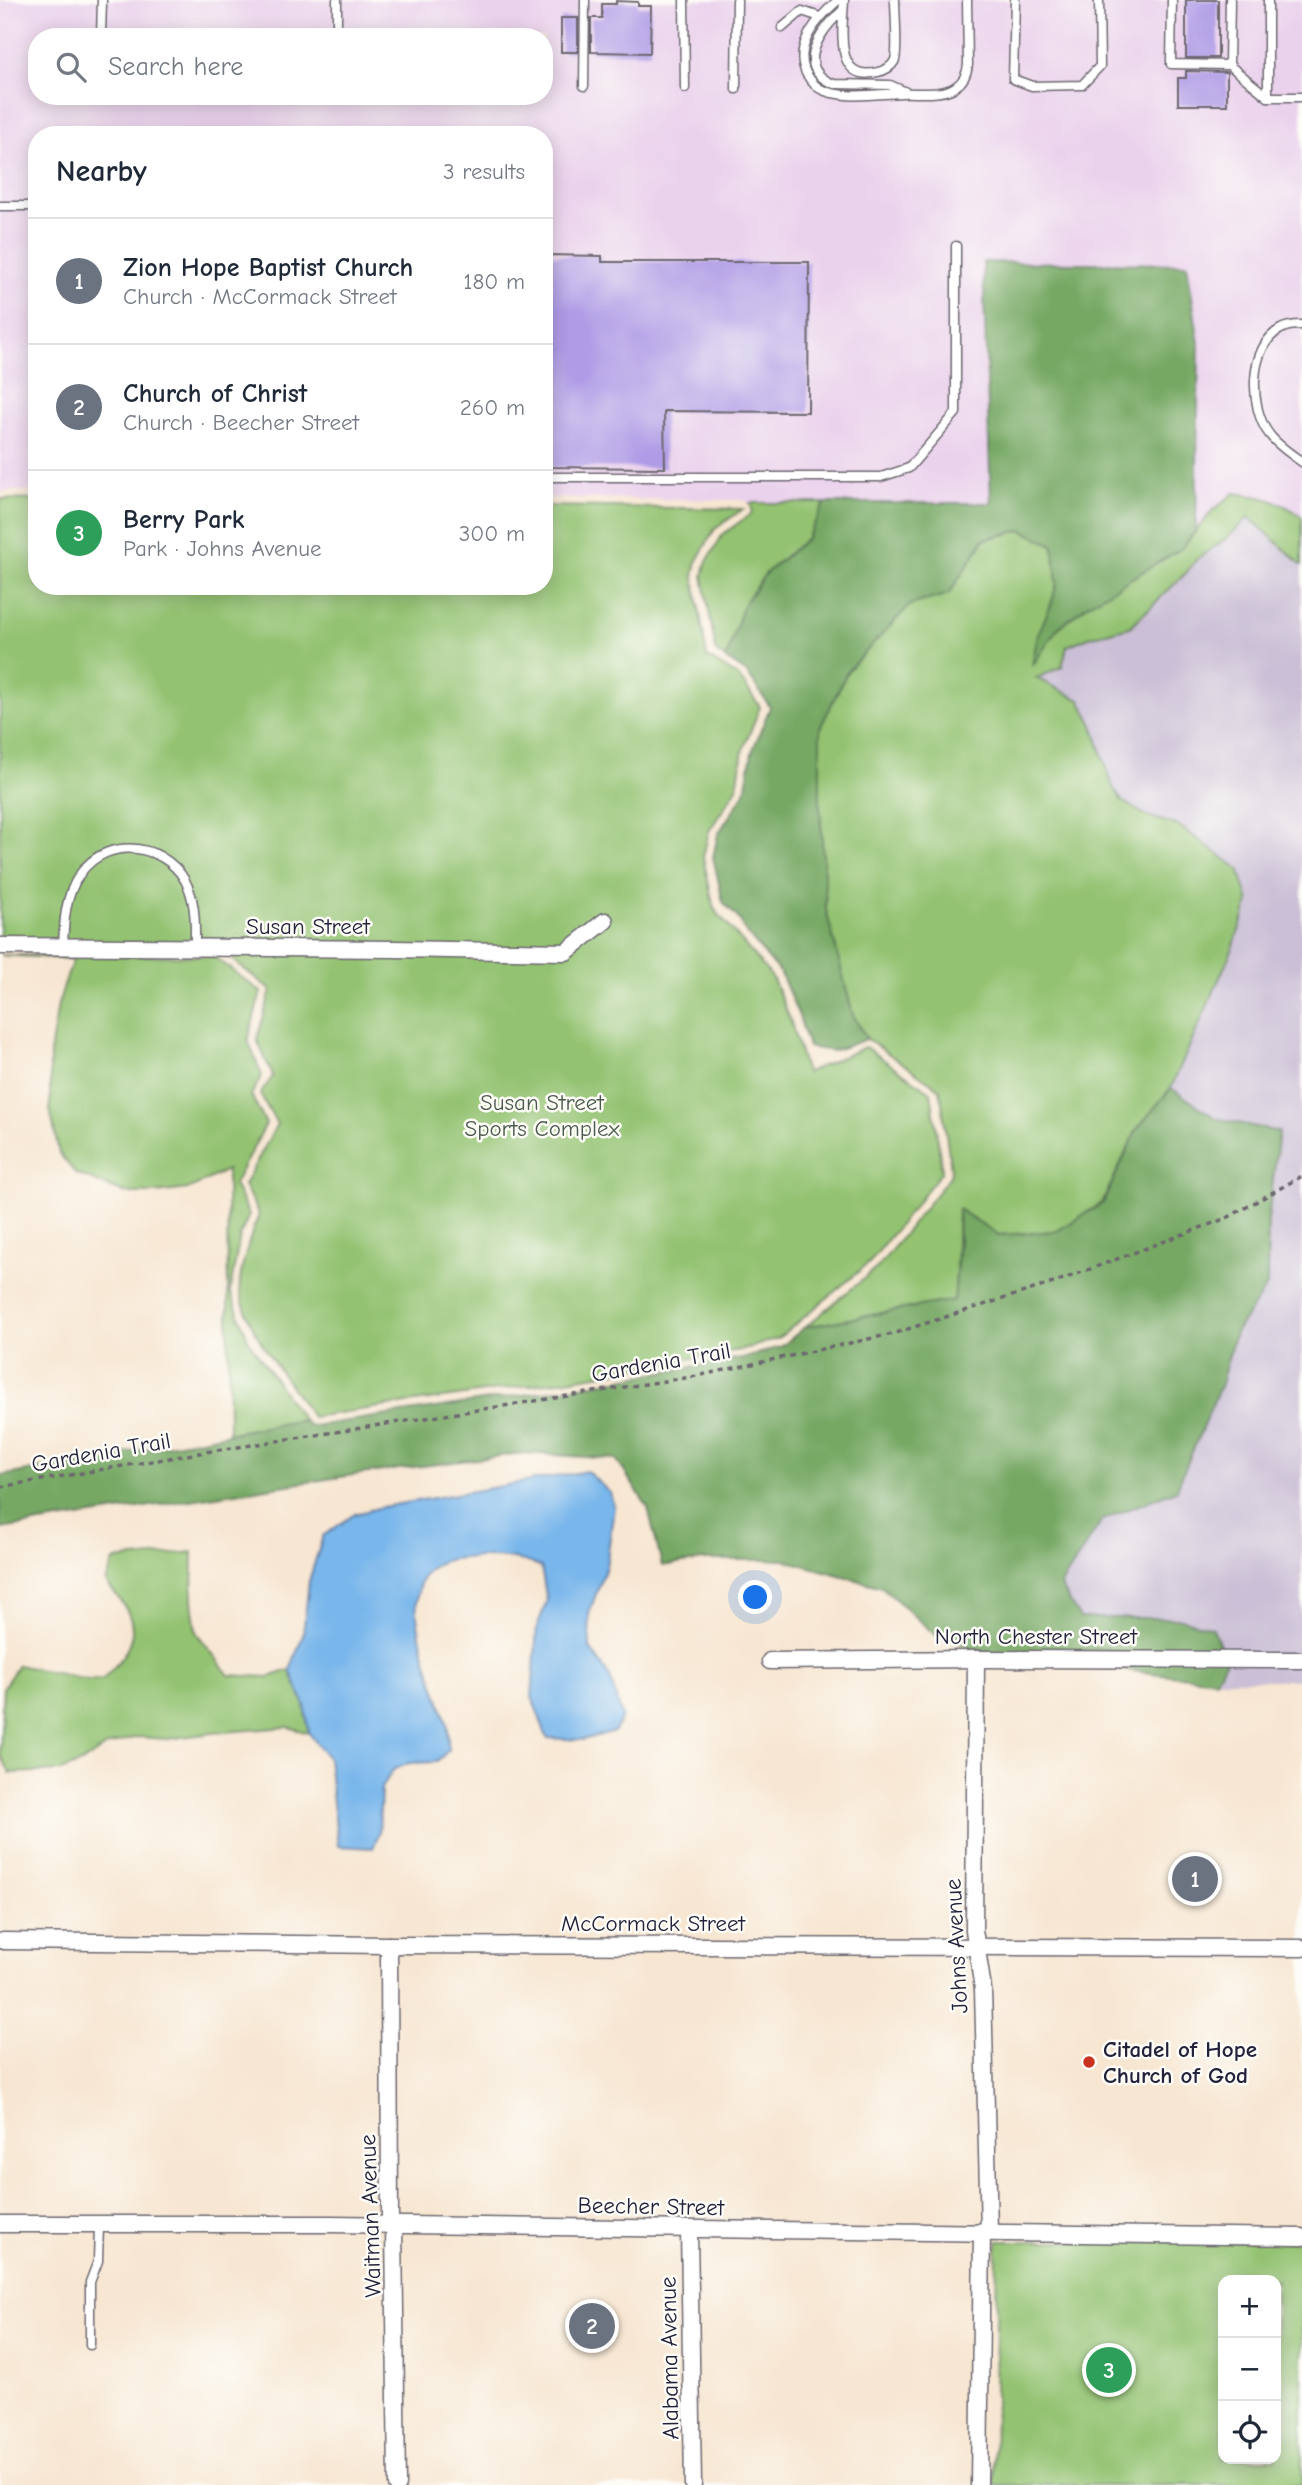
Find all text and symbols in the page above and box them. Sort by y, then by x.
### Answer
search box [28,28,553,105]
icon: search [52,48,90,86]
text: Search here [108,52,243,82]
text: Nearby [56,154,147,189]
text: 3 results [443,158,525,185]
text: Zion Hope Baptist Church [123,253,413,283]
text: 1 [74,268,84,295]
text: 180 m [463,268,525,295]
text: Church · McCormack Street [123,283,397,310]
text: Church of Christ [123,379,307,409]
text: 2 [73,394,85,421]
text: 260 m [460,394,525,421]
text: Church · Beecher Street [123,409,359,436]
text: Berry Park [123,505,245,535]
text: 3 [73,520,85,547]
text: 300 m [459,520,525,547]
text: Park · Johns Avenue [123,535,321,562]
street label: Susan Street [246,913,371,940]
park label: Susan Street Sports Complex [465,1089,620,1142]
street label: Gardenia Trail [589,1337,733,1388]
street label: Gardenia Trail [29,1427,173,1478]
your location [738,1580,772,1614]
street label: North Chester Street [935,1623,1139,1650]
pin: 1 [1172,1853,1218,1905]
street label: Johns Avenue [939,1878,974,2014]
street label: McCormack Street [561,1910,746,1937]
place label: Citadel of Hope Church of God [1103,2036,1257,2089]
marker: Citadel of Hope Church of God [1081,2054,1097,2070]
street label: Waitman Avenue [354,2134,387,2298]
street label: Beecher Street [577,2192,726,2221]
map controls [1218,2275,1281,2464]
button: + [1218,2275,1281,2338]
street label: Alabama Avenue [655,2276,684,2440]
pin: 2 [569,2300,615,2352]
button: − [1218,2338,1281,2401]
pin: 3 [1086,2344,1132,2396]
button: locate [1218,2401,1281,2464]

